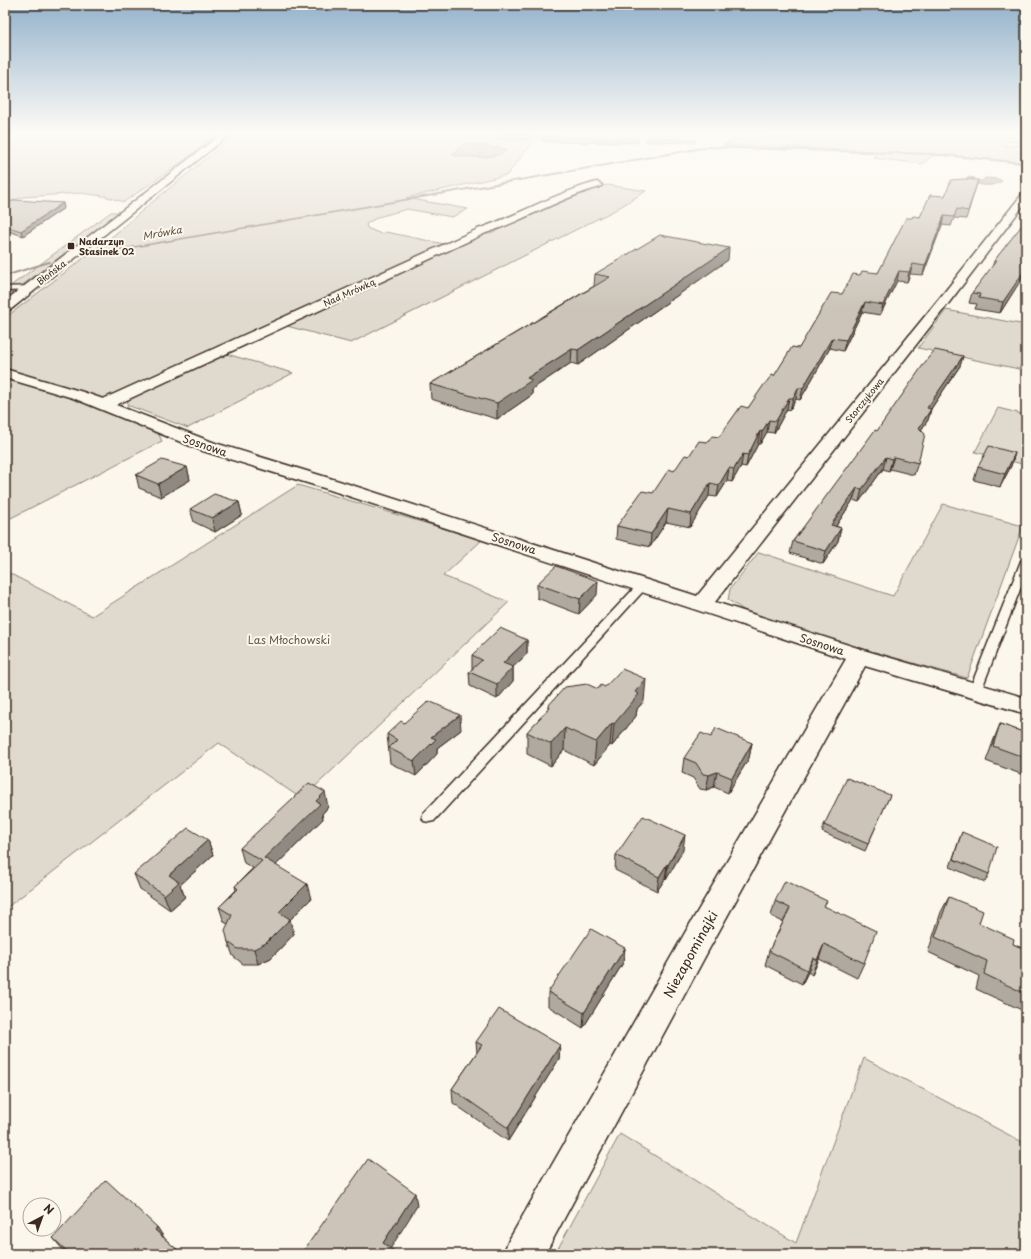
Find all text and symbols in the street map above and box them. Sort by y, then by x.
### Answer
water label: Mrówka [141,221,184,243]
place label: Nadarzyn Stasinek 02 [79,234,135,258]
marker: Nadarzyn Stasinek 02 [66,241,76,251]
street label: Błońska [33,256,69,288]
street label: Nad Mrówką [321,274,378,310]
street label: Storczykowa [841,374,887,426]
street label: Sosnowa [181,429,230,461]
street label: Sosnowa [490,528,539,558]
street label: Sosnowa [798,629,847,659]
park label: Las Młochowski [248,631,330,648]
street label: Niezapominajki [658,907,722,1001]
north arrow [22,1197,62,1237]
text: N [40,1200,58,1219]

